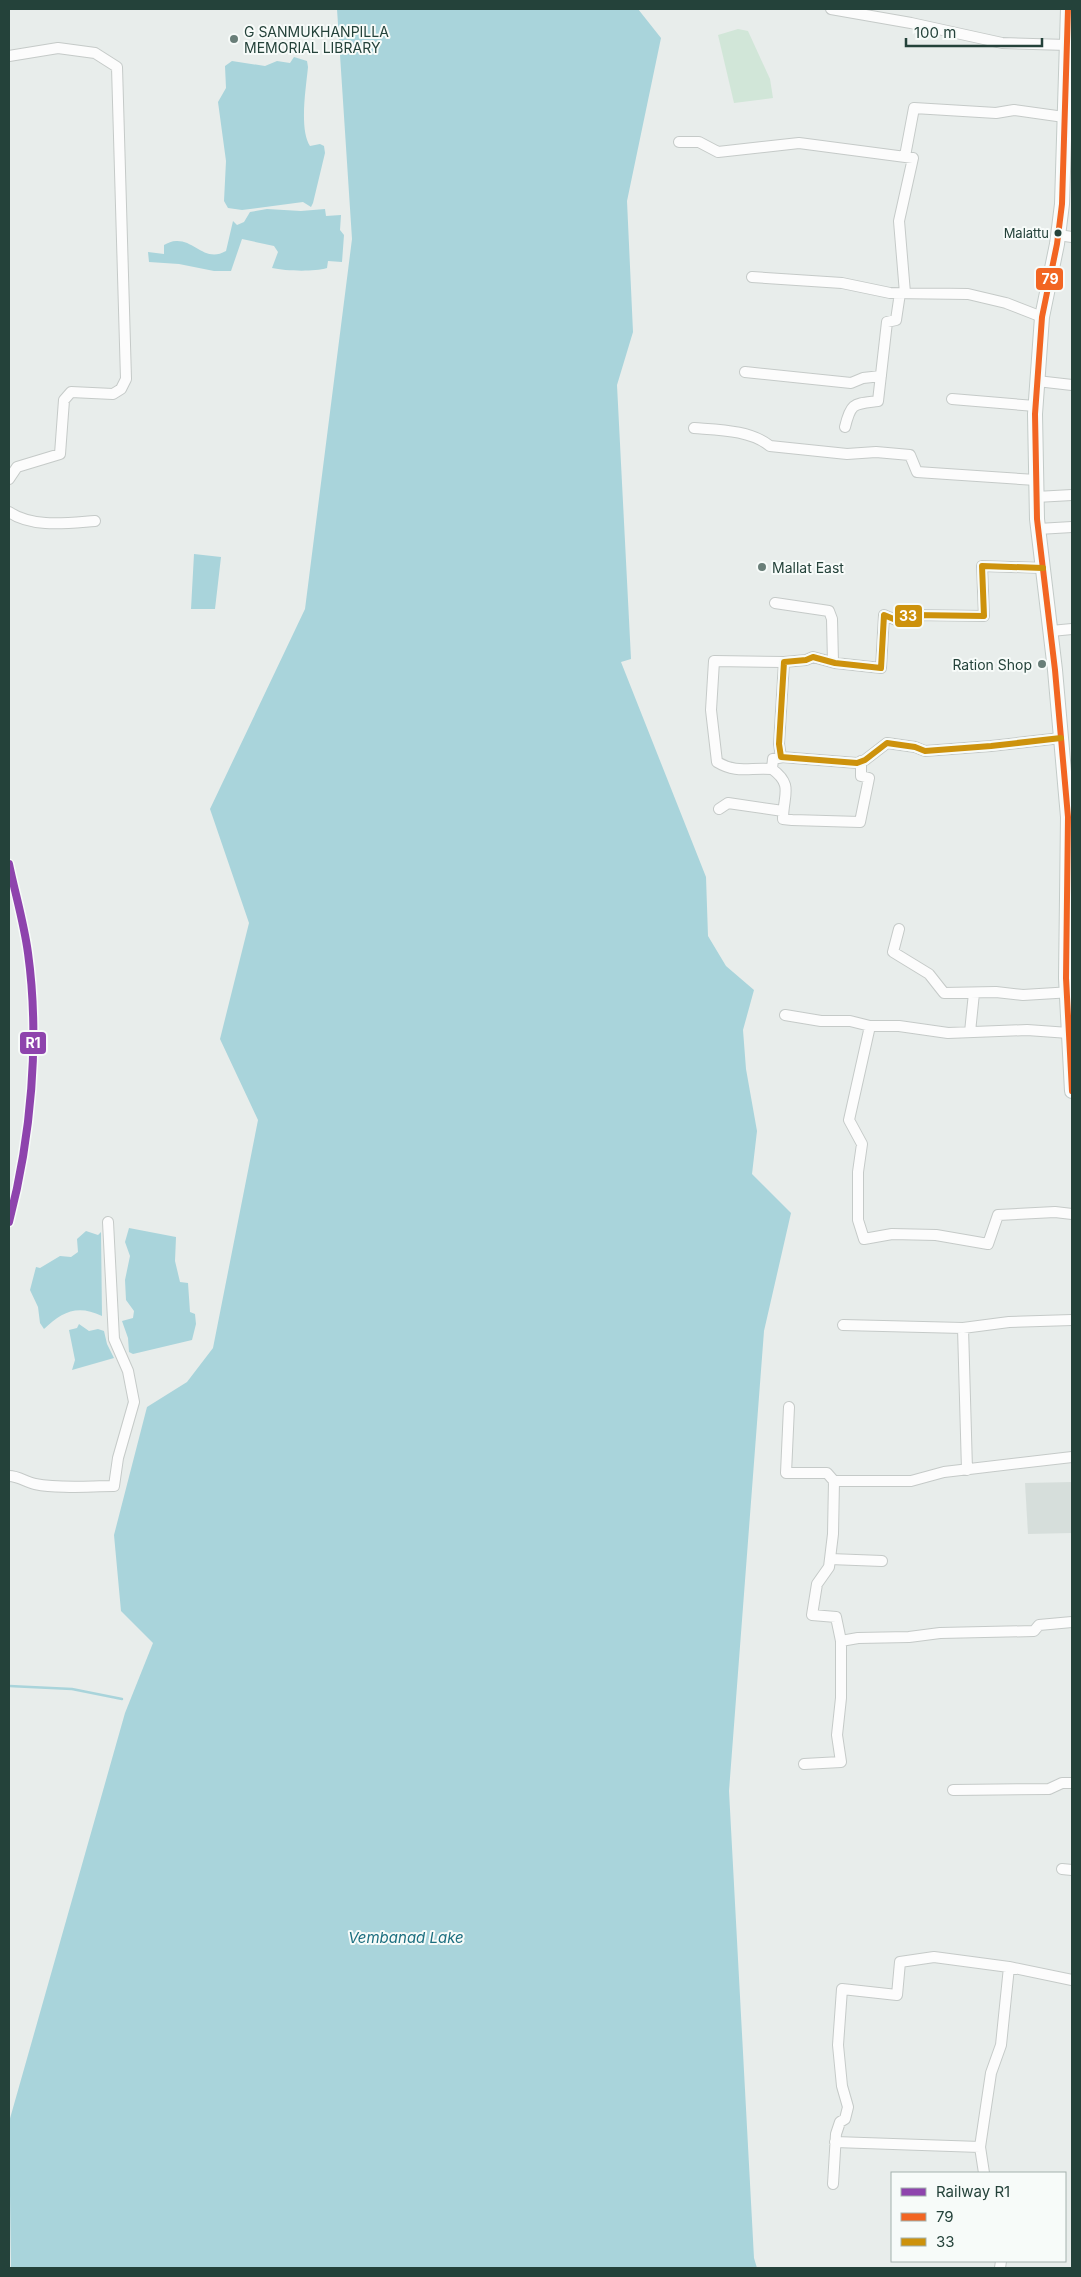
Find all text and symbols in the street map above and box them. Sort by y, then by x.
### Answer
scale bar [906,15,1042,47]
place label: G SANMUKHANPILLA MEMORIAL LIBRARY [244,23,389,56]
text: 100 m [914,23,956,42]
marker: G SANMUKHANPILLA MEMORIAL LIBRARY [228,33,240,45]
place label: Malattu [1004,225,1049,241]
marker: Malattu [1053,228,1063,238]
line badge: 79 [1035,267,1064,291]
text: 79 [1041,270,1059,287]
place label: Mallat East [772,559,844,576]
marker: Mallat East [756,561,768,573]
line badge: 33 [894,604,923,628]
text: 33 [899,607,917,624]
place label: Ration Shop [952,656,1032,673]
marker: Ration Shop [1036,658,1048,670]
line badge: R1 [19,1031,47,1055]
text: R1 [25,1034,41,1051]
water label: Vembanad Lake [348,1928,464,1947]
legend [891,2172,1066,2262]
text: Railway R1 [936,2182,1010,2201]
text: 79 [936,2207,954,2226]
text: 33 [936,2232,955,2251]

